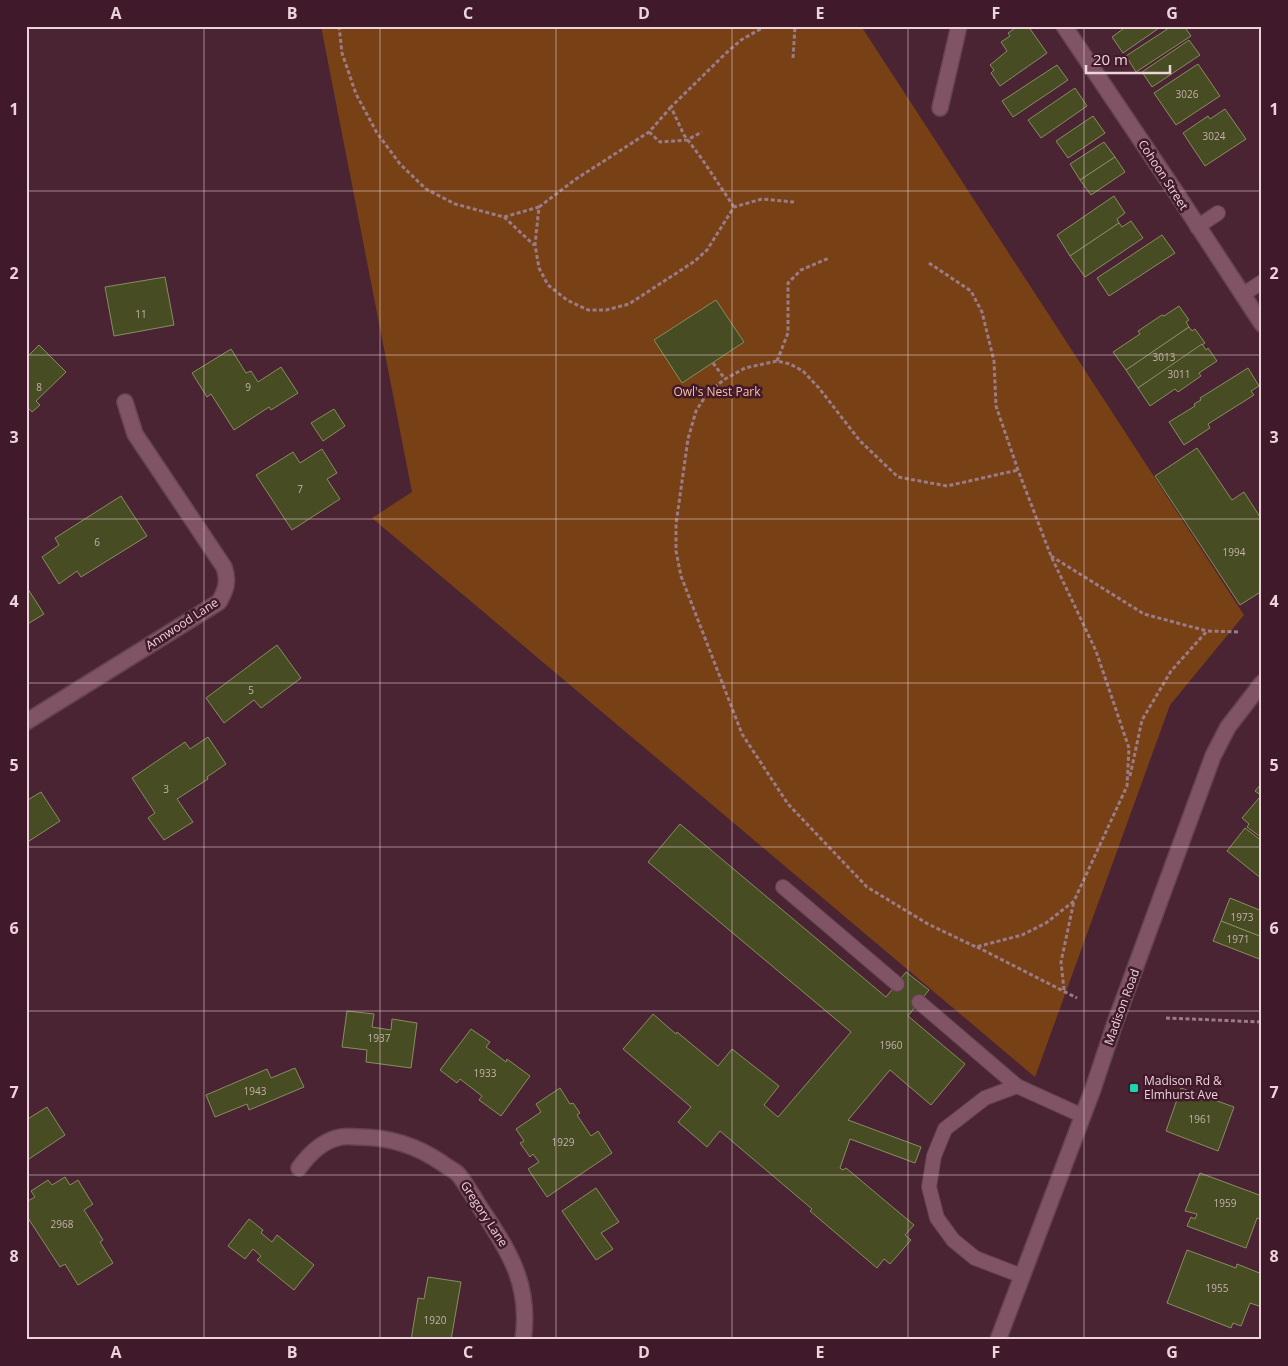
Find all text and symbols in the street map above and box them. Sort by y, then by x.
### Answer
text: A [110,2,122,24]
text: B [287,2,297,24]
text: C [463,2,473,24]
text: D [638,2,650,24]
text: E [816,2,825,24]
text: F [992,2,1000,24]
text: G [1166,2,1178,24]
scale bar [1086,42,1169,74]
text: 20 m [1093,49,1128,69]
house number: 3026 [1176,87,1199,101]
text: 1 [9,98,19,120]
text: 1 [1269,98,1279,120]
house number: 3024 [1203,129,1226,143]
street label: Cohoon Street [1134,136,1192,213]
text: 2 [9,262,19,284]
text: 2 [1269,262,1279,284]
house number: 11 [135,307,147,321]
house number: 3013 [1153,350,1176,364]
house number: 3011 [1168,367,1190,381]
house number: 8 [36,380,42,394]
house number: 9 [245,380,251,394]
park label: Owl's Nest Park [673,383,761,400]
text: 3 [9,426,19,448]
text: 3 [1269,426,1279,448]
house number: 7 [297,482,303,496]
house number: 6 [94,535,100,549]
house number: 1994 [1223,545,1246,559]
text: 4 [9,590,19,612]
text: 4 [1269,590,1279,612]
street label: Annwood Lane [142,594,222,653]
house number: 5 [248,683,254,697]
text: 5 [9,754,19,776]
text: 5 [1269,754,1279,776]
house number: 3 [163,782,169,796]
house number: 1973 [1231,910,1254,924]
text: 6 [9,917,19,939]
text: 6 [1269,917,1279,939]
house number: 1971 [1227,932,1249,946]
street label: Madison Road [1100,966,1143,1047]
house number: 1937 [368,1031,391,1045]
house number: 1960 [880,1038,903,1052]
house number: 1933 [474,1066,497,1080]
place label: Madison Rd & Elmhurst Ave [1144,1072,1222,1103]
text: 7 [9,1081,19,1103]
text: 7 [1269,1081,1279,1103]
marker: Madison Rd & Elmhurst Ave [1128,1082,1140,1094]
house number: 1943 [244,1084,267,1098]
house number: 1961 [1189,1112,1211,1126]
house number: 1929 [552,1135,575,1149]
street label: Gregory Lane [457,1178,512,1250]
house number: 1959 [1214,1196,1237,1210]
house number: 2968 [51,1217,74,1231]
text: 8 [9,1245,19,1267]
text: 8 [1269,1245,1279,1267]
house number: 1955 [1206,1281,1229,1295]
house number: 1920 [424,1313,447,1327]
text: A [110,1341,122,1363]
text: B [287,1341,297,1363]
text: C [463,1341,473,1363]
text: D [638,1341,650,1363]
text: E [816,1341,825,1363]
text: F [992,1341,1000,1363]
text: G [1166,1341,1178,1363]

